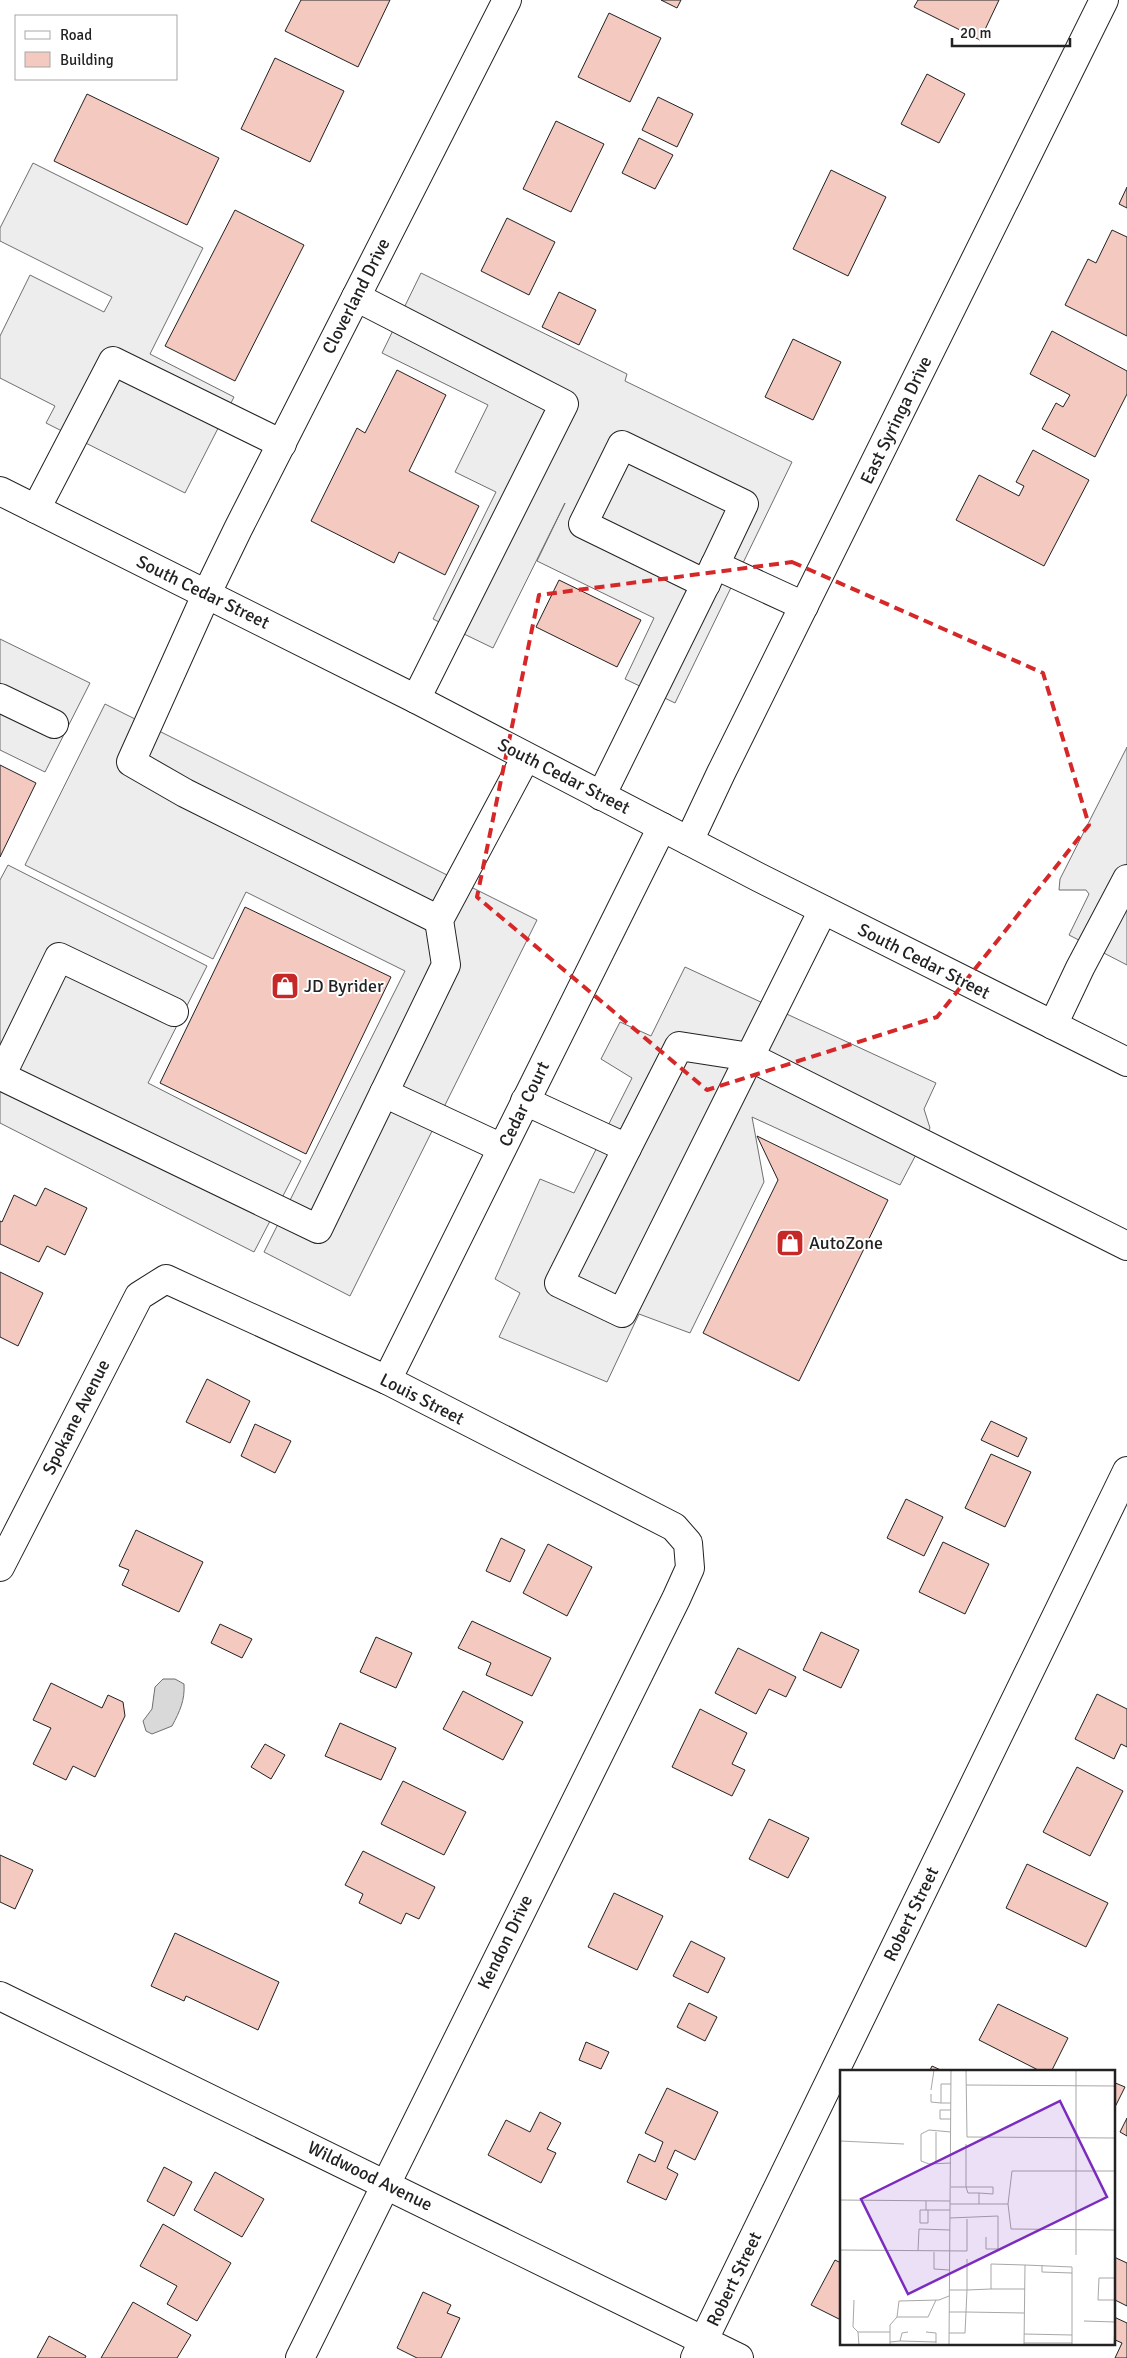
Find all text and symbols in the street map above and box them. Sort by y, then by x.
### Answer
legend [15,15,178,80]
scale bar [952,15,1070,47]
text: 20 m [960,24,991,42]
text: Road [60,26,92,44]
text: Building [60,51,114,69]
street label: Cloverland Drive [317,235,395,357]
street label: East Syringa Drive [855,352,937,488]
street label: South Cedar Street [133,550,273,634]
street label: South Cedar Street [494,733,634,819]
street label: South Cedar Street [854,918,994,1004]
shop icon: JD Byrider [270,971,300,1001]
place label: JD Byrider [304,975,384,997]
street label: Cedar Court [494,1058,554,1150]
shop icon: AutoZone [775,1228,805,1258]
place label: AutoZone [809,1232,883,1254]
street label: Spokane Avenue [38,1356,114,1478]
street label: Louis Street [376,1368,468,1430]
street label: Robert Street [879,1863,943,1965]
street label: Kendon Drive [473,1891,537,1993]
inset map [840,2070,1114,2346]
street label: Wildwood Avenue [304,2136,436,2216]
street label: Robert Street [702,2228,766,2330]

